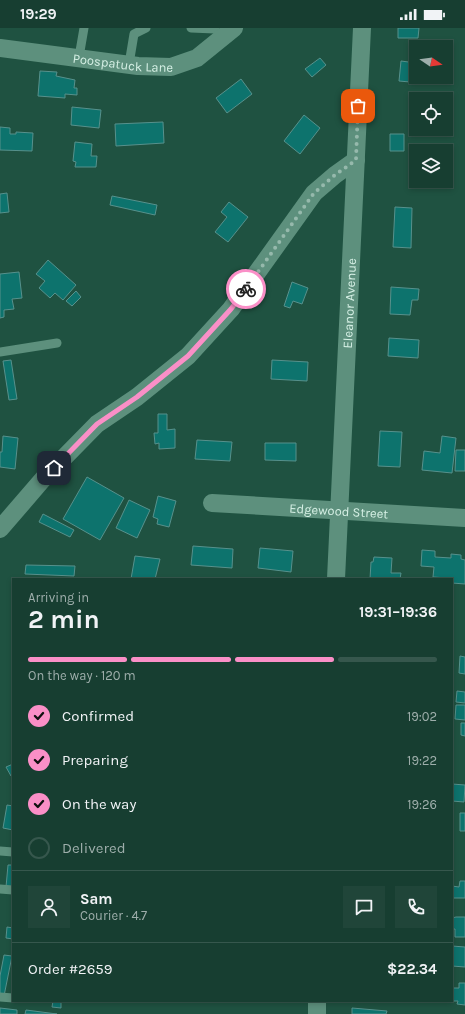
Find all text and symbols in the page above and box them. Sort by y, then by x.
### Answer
text: 19:29 [20,5,57,23]
north arrow [409,40,453,84]
map controls [409,40,453,188]
street label: Poospatuck Lane [72,51,174,75]
pin [341,89,375,123]
button: locate [409,92,453,136]
icon: bag [347,95,369,117]
button: layers [409,144,453,188]
street label: Eleanor Avenue [340,258,359,349]
courier [226,269,266,309]
icon: bike [235,278,257,300]
pin [37,451,71,485]
icon: home [43,457,65,479]
street label: Edgewood Street [289,501,389,521]
text: Arriving in [28,590,89,605]
text: 19:31–19:36 [359,603,437,621]
text: 2 min [28,604,100,635]
text: On the way · 120 m [28,668,136,683]
icon: check [28,705,50,727]
text: Confirmed [62,707,134,725]
text: 19:02 [407,709,437,724]
icon: check [28,749,50,771]
text: Preparing [62,751,128,769]
text: 19:22 [407,753,437,768]
icon: check [28,793,50,815]
text: On the way [62,795,136,813]
text: 19:26 [407,797,437,812]
text: Delivered [62,839,126,857]
button: person [28,886,70,928]
button: chat [343,886,385,928]
button: phone [395,886,437,928]
text: Sam [80,890,113,908]
text: Courier · 4.7 [80,908,147,923]
text: Order #2659 [28,960,113,978]
text: $22.34 [387,960,437,978]

